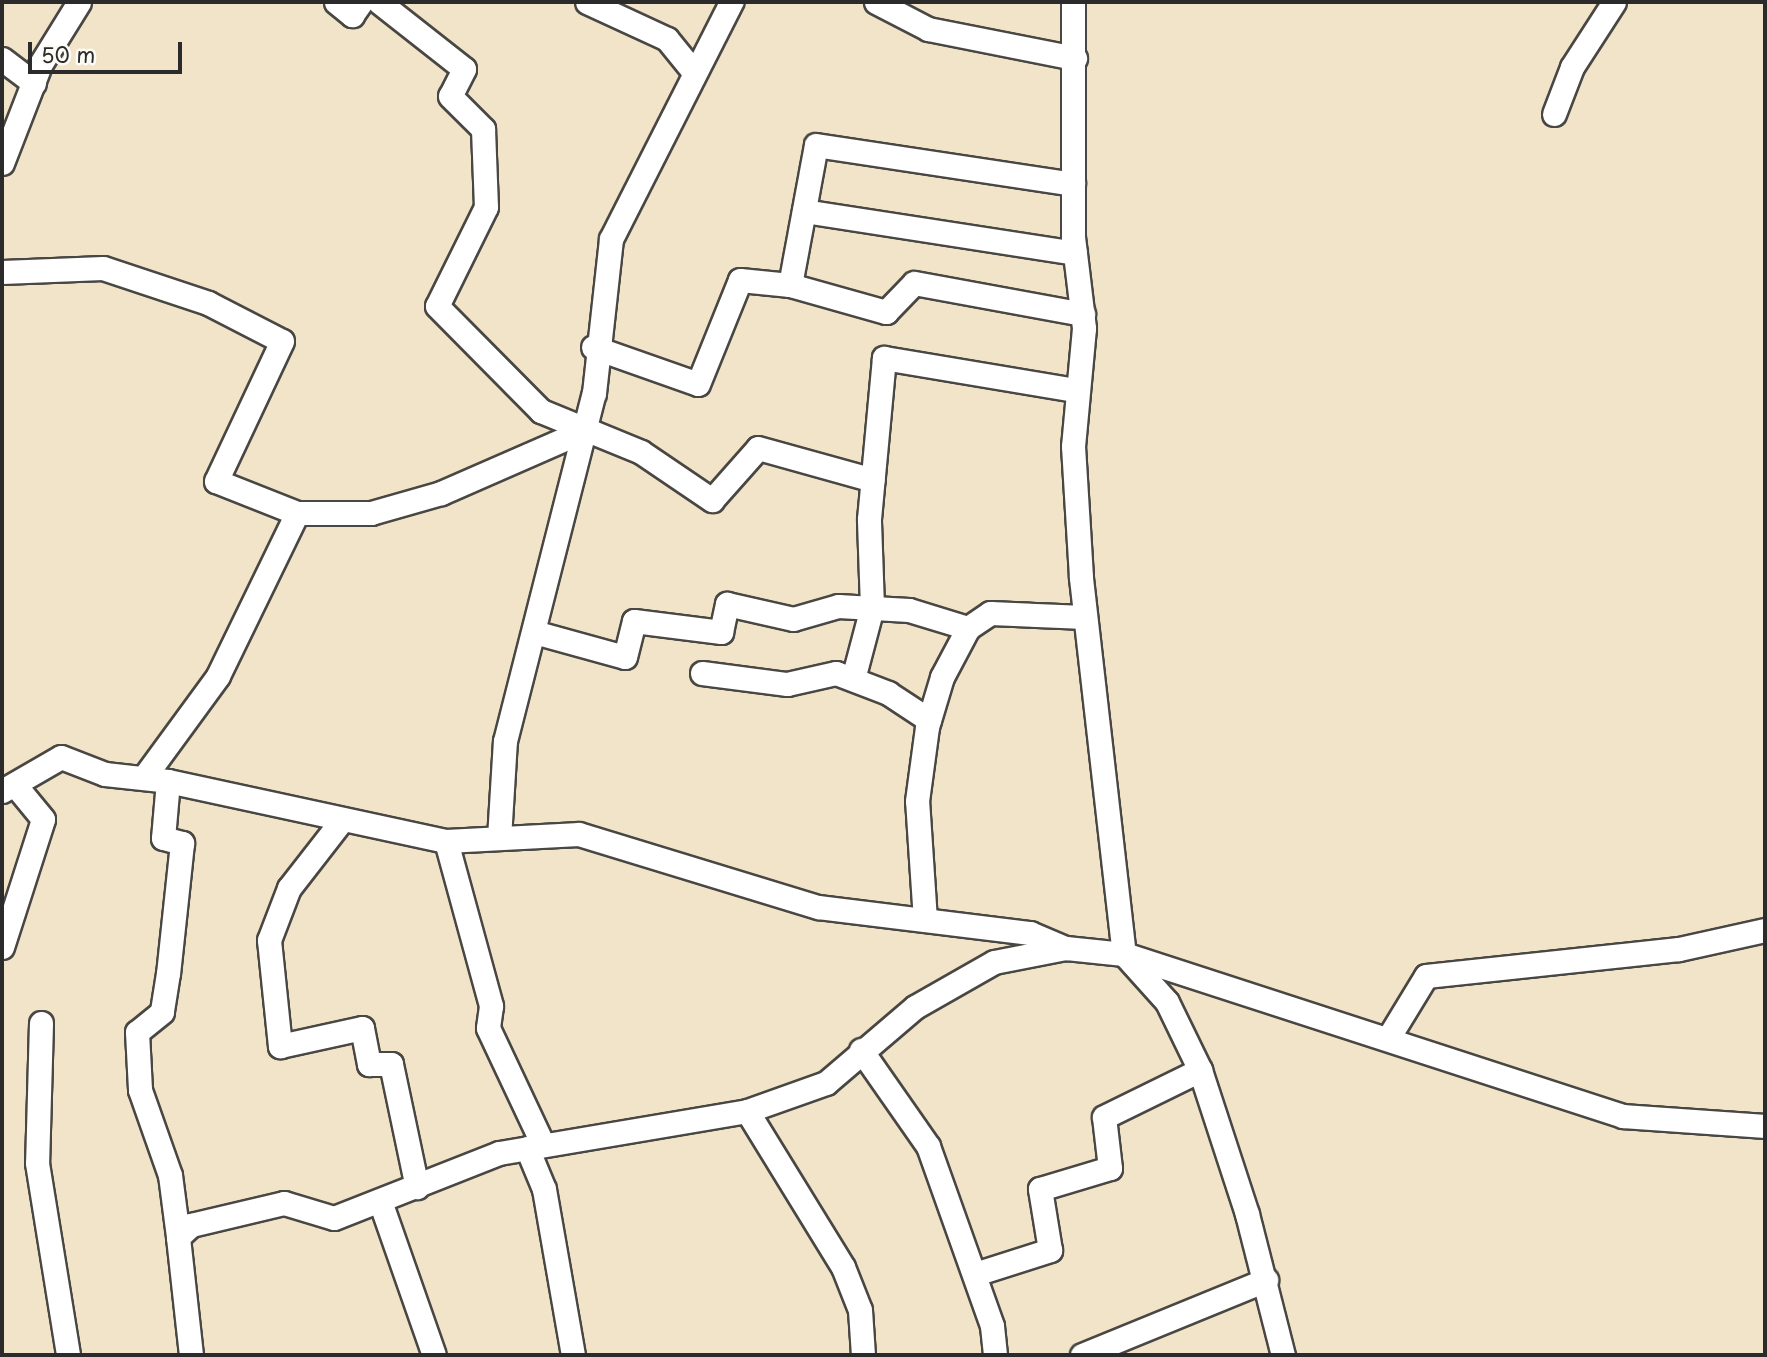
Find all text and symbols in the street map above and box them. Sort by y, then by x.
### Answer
scale bar [32,28,186,72]
text: 50 m [41,38,95,70]

